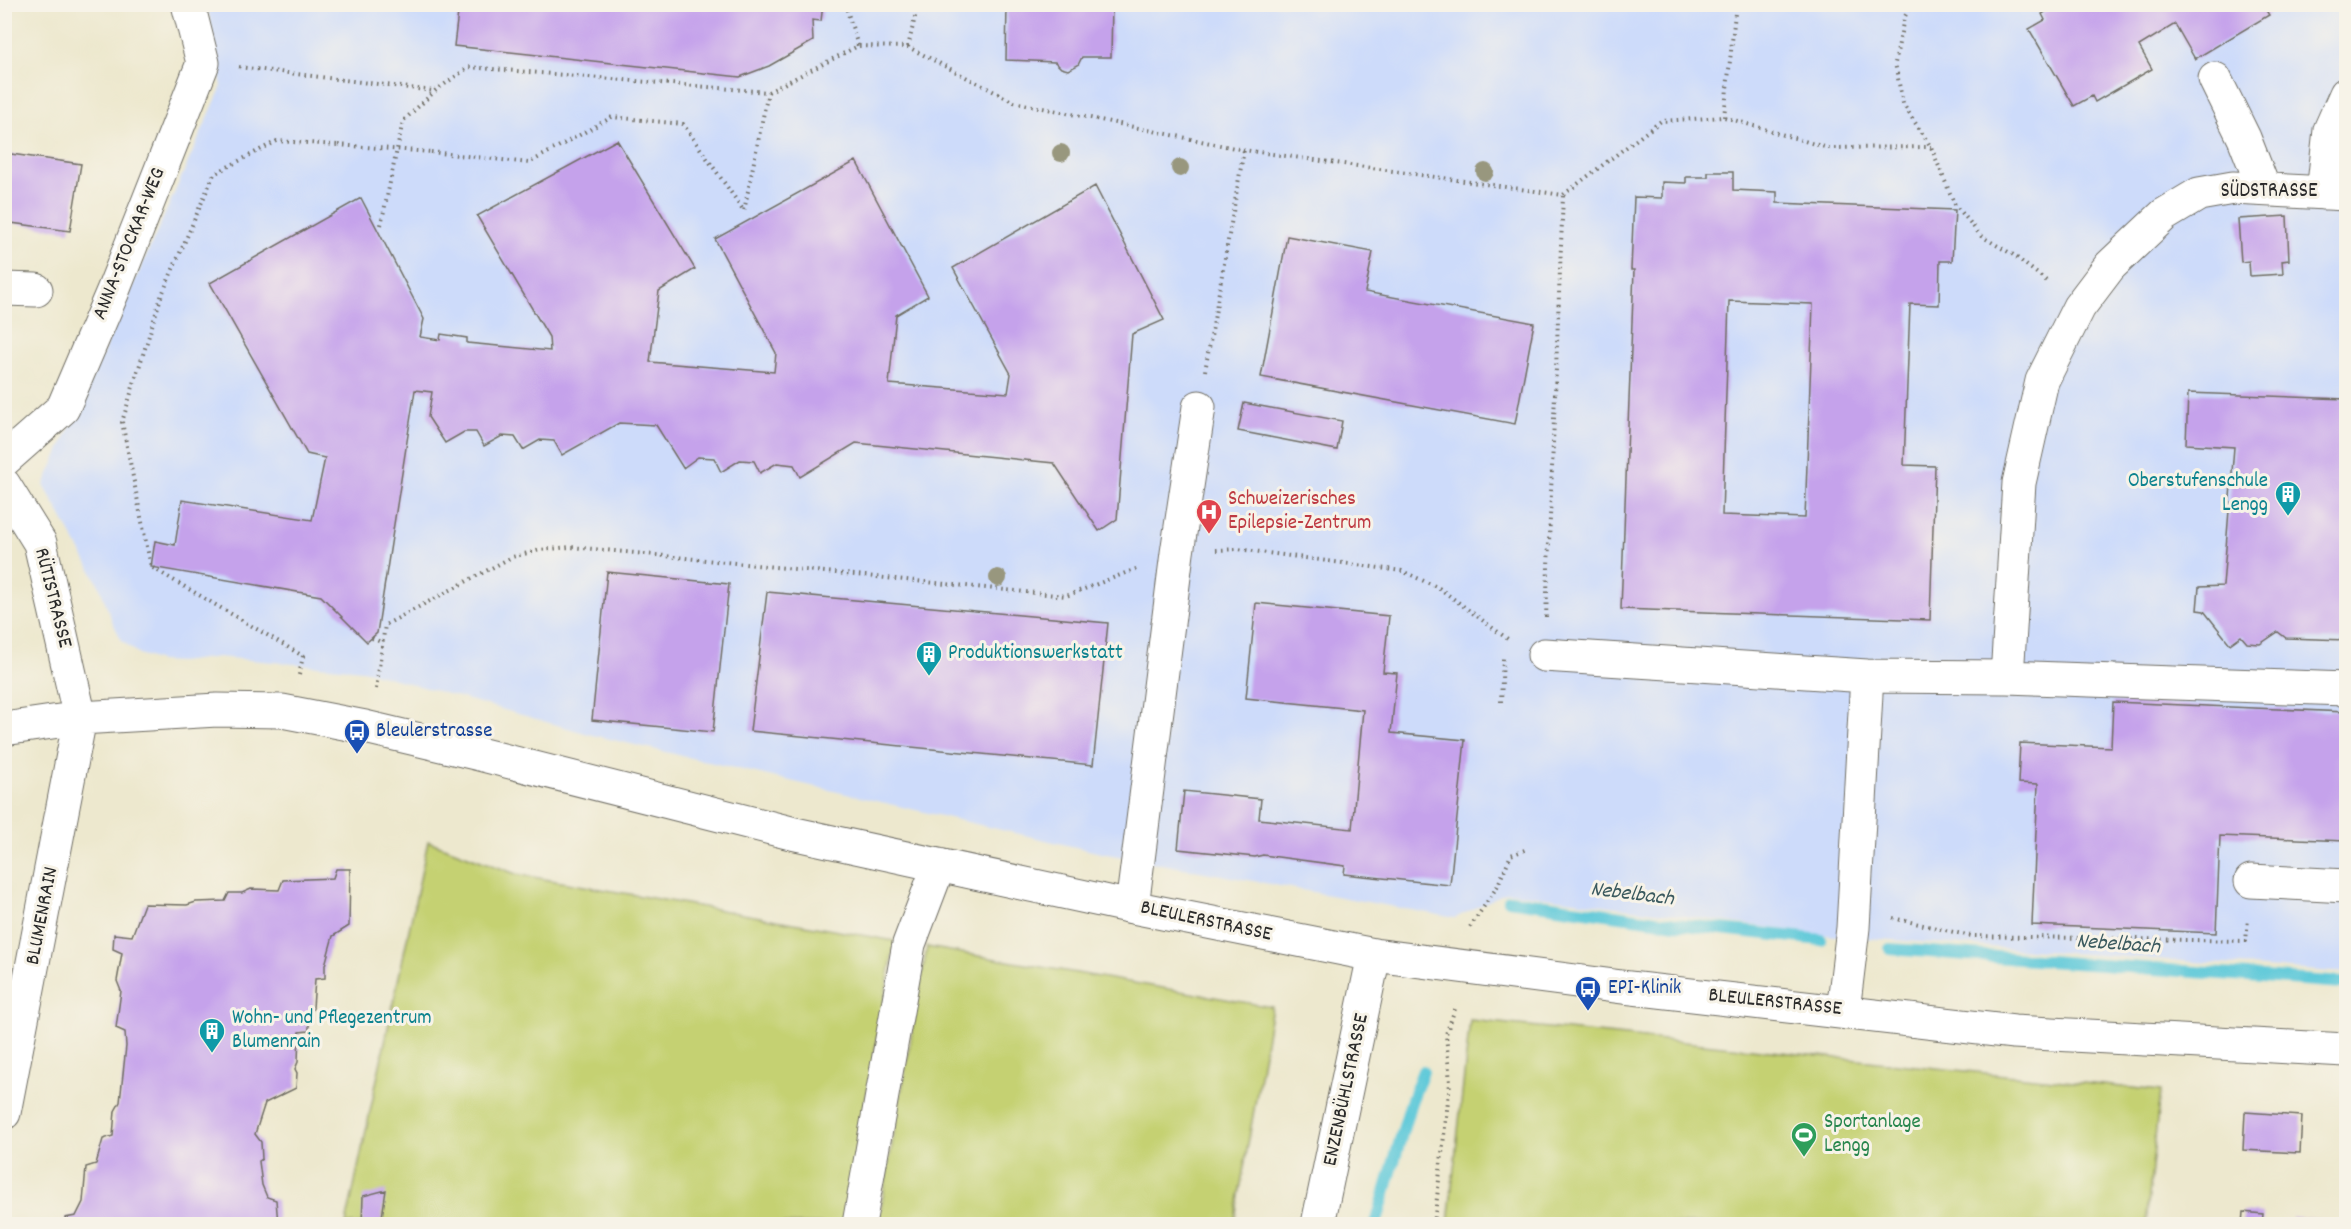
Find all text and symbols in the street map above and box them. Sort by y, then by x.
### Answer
street label: ANNA-STOCKAR-WEG [86,163,174,325]
street label: SÜDSTRASSE [2221,177,2318,207]
place label: Oberstufenschule Lengg [2128,467,2268,521]
building icon: Oberstufenschule Lengg [2273,479,2303,517]
place label: Schweizerisches Epilepsie-Zentrum [1228,485,1371,539]
hospital icon: Schweizerisches Epilepsie-Zentrum [1194,497,1224,535]
street label: RÜTISTRASSE [25,545,79,652]
building icon: Produktionswerkstatt [914,639,944,677]
place label: Produktionswerkstatt [948,639,1123,669]
bus stop icon: Bleulerstrasse [342,717,372,755]
place label: Bleulerstrasse [376,717,492,747]
street label: BLUMENRAIN [19,864,67,968]
water label: Nebelbach [1589,875,1676,916]
street label: BLEULERSTRASSE [1137,893,1275,951]
water label: Nebelbach [2075,927,2162,963]
bus stop icon: EPI-Klinik [1573,974,1603,1012]
place label: EPI-Klinik [1608,974,1681,1004]
street label: BLEULERSTRASSE [1707,981,1844,1025]
place label: Wohn- und Pflegezentrum Blumenrain [232,1004,432,1058]
street label: ENZENBÜHLSTRASSE [1316,1010,1378,1169]
building icon: Wohn- und Pflegezentrum Blumenrain [197,1016,227,1054]
place label: Sportanlage Lengg [1824,1108,1921,1162]
sports icon: Sportanlage Lengg [1789,1120,1819,1158]

